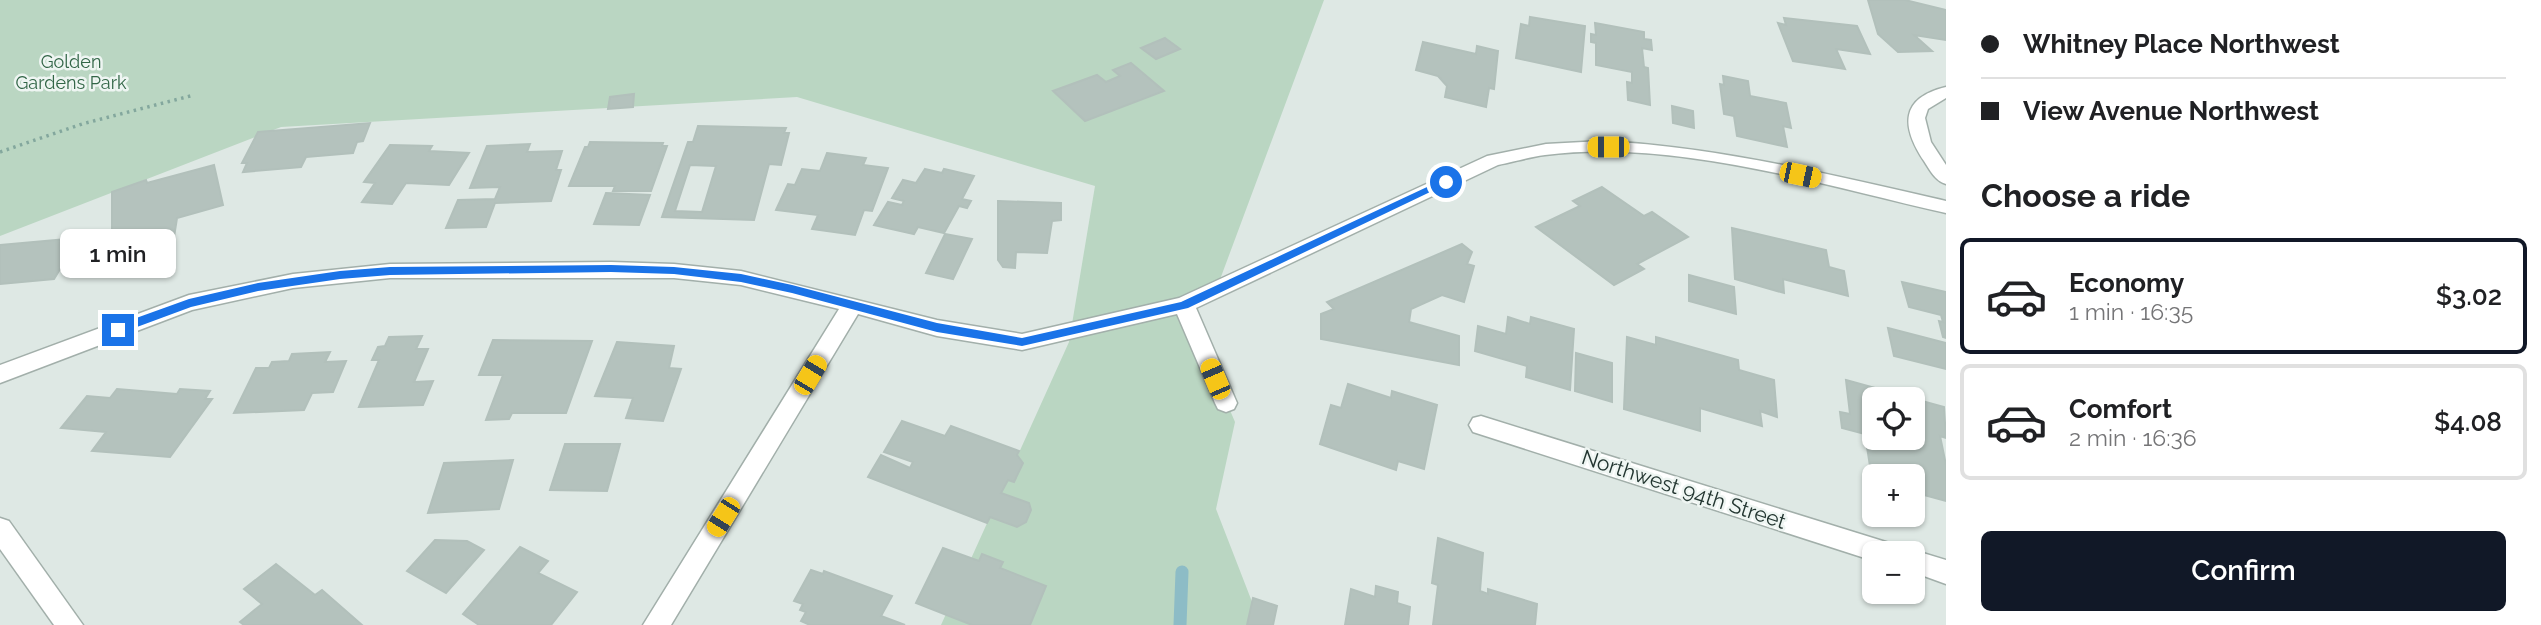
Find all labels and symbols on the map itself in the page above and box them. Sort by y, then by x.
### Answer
park label: Golden Gardens Park [15,51,127,93]
car [1588,137,1630,158]
car [1778,160,1823,190]
route start [1430,166,1462,198]
callout: 1 min [60,229,176,278]
route end [102,314,134,346]
car [791,352,830,398]
car [1198,356,1233,402]
street label: Northwest 94th Street [1579,444,1789,534]
car [703,494,744,540]

